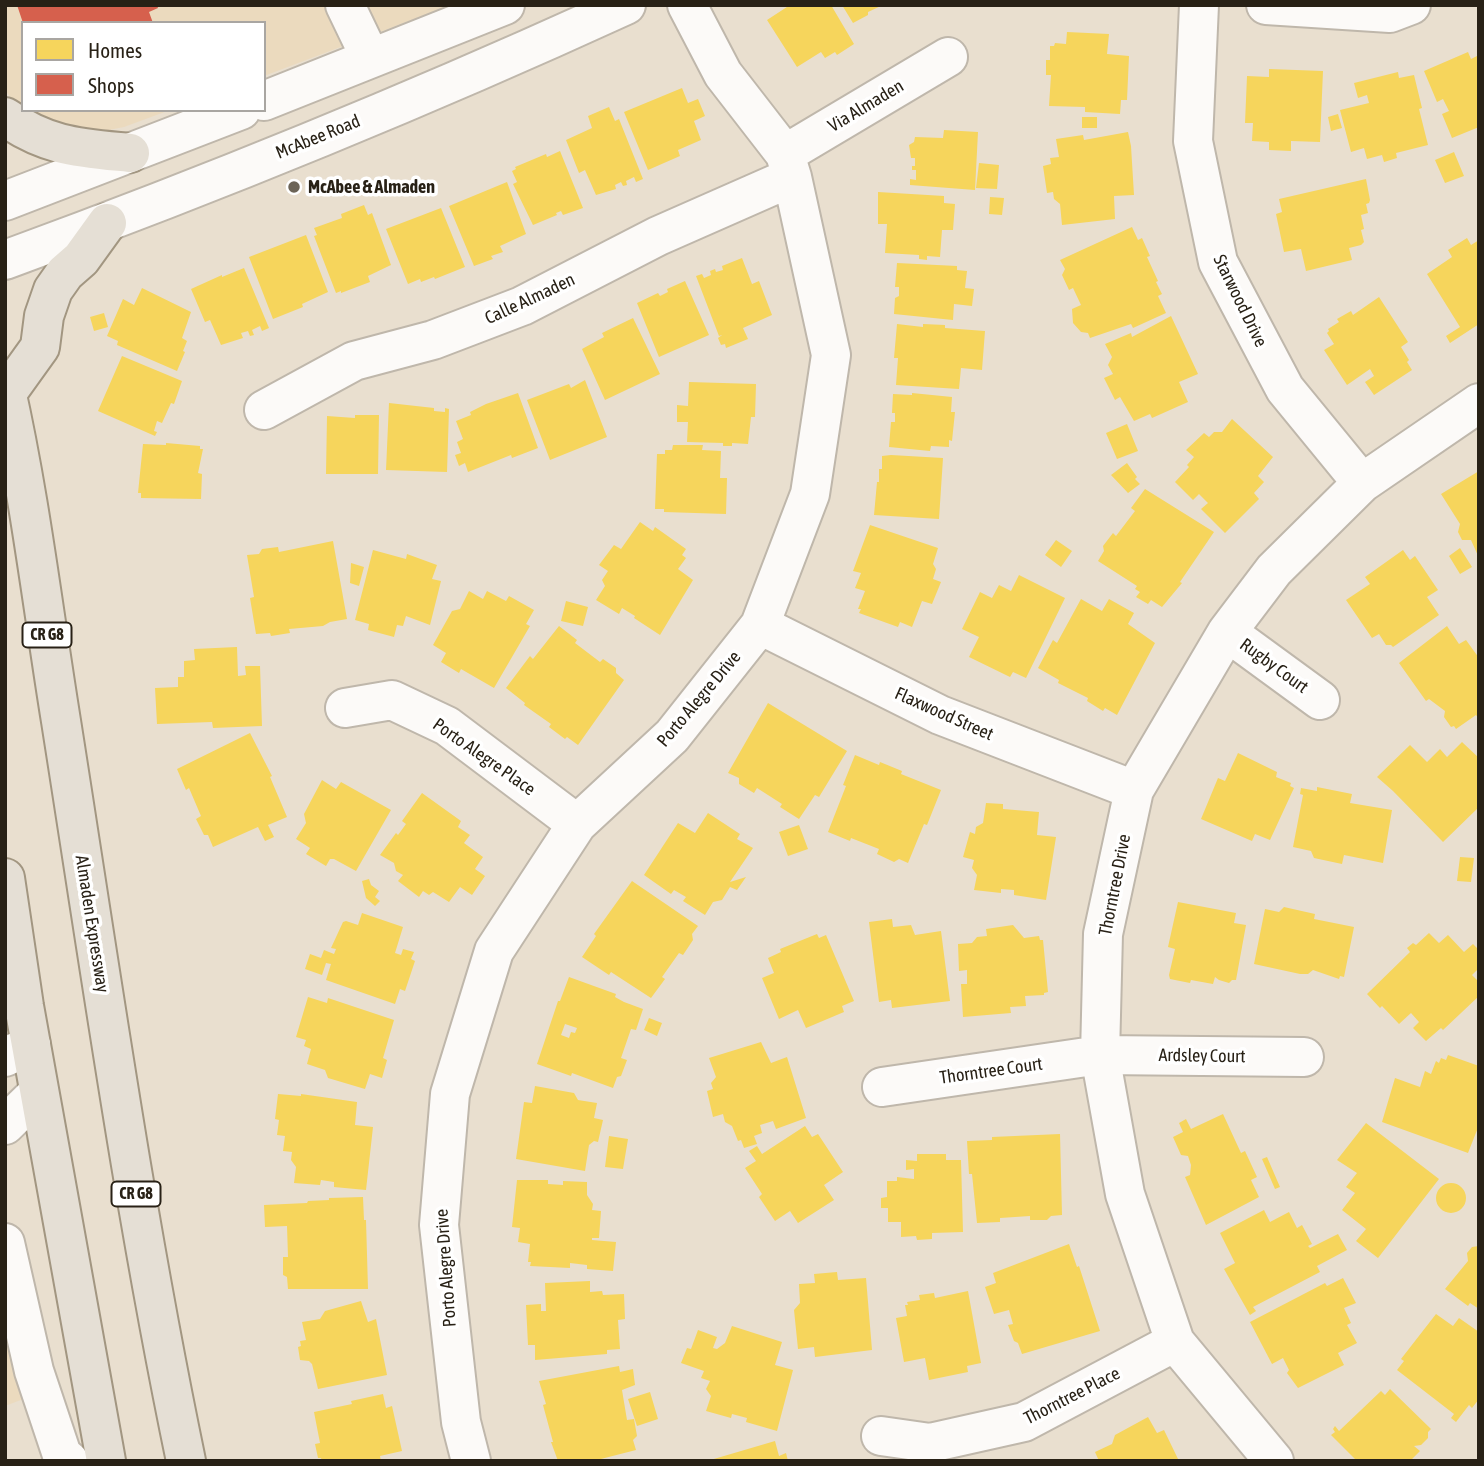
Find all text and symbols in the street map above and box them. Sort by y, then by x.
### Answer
legend [21,21,266,112]
text: Homes [88,38,142,62]
text: Shops [88,73,134,97]
street label: Via Almaden [824,75,908,137]
street label: McAbee Road [273,110,363,164]
place label: McAbee & Almaden [308,176,435,198]
marker: McAbee & Almaden [286,179,302,195]
street label: Starwood Drive [1208,251,1272,351]
street label: Calle Almaden [482,269,578,329]
road number: CR G8 [22,622,72,648]
street label: Rugby Court [1236,634,1312,698]
street label: Porto Alegre Drive [653,647,745,751]
street label: Flaxwood Street [891,683,997,745]
street label: Porto Alegre Place [429,714,539,800]
street label: Thorntree Drive [1095,832,1135,938]
street label: Almaden Expressway [70,854,114,994]
street label: Ardsley Court [1158,1044,1246,1068]
street label: Thorntree Court [938,1053,1044,1089]
road number: CR G8 [111,1182,160,1206]
street label: Porto Alegre Drive [431,1208,461,1328]
street label: Thorntree Place [1020,1363,1124,1429]

